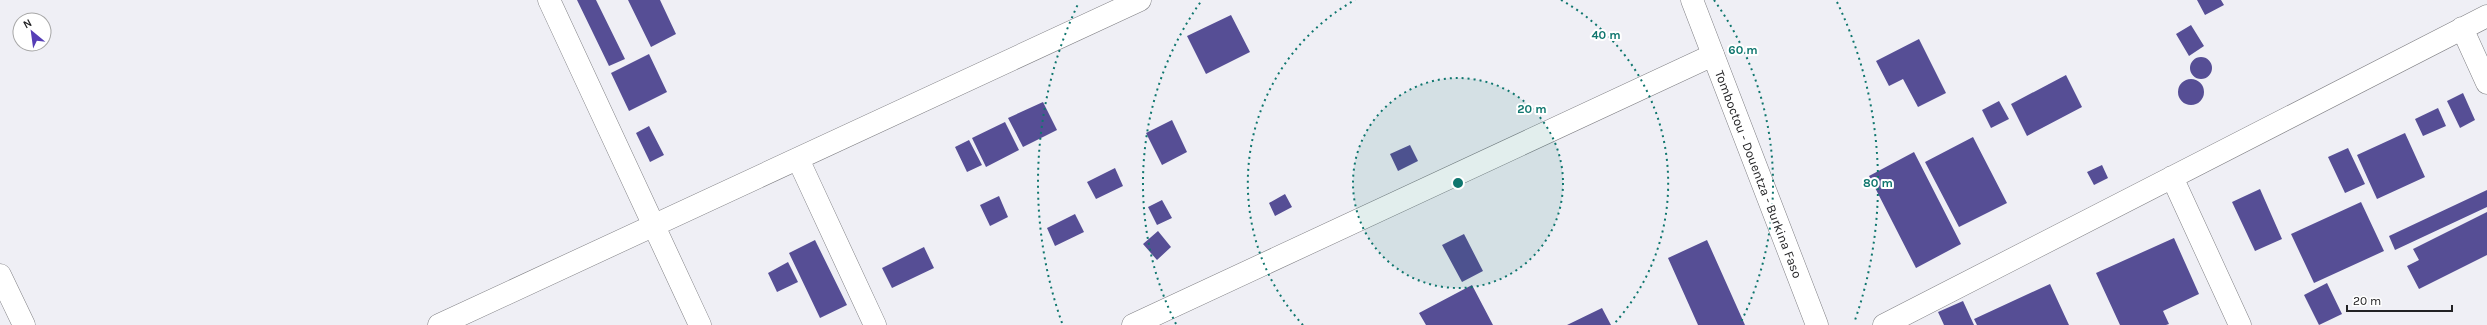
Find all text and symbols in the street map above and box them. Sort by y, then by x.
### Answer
north arrow [12,12,52,52]
text: N [21,16,34,31]
text: 40 m [1591,28,1621,42]
text: 60 m [1728,43,1758,57]
street label: Tomboctou - Douentza - Burkina Faso [1712,68,1805,280]
text: 20 m [1517,102,1547,116]
centre of rings [1451,176,1465,190]
text: 80 m [1863,176,1893,190]
scale bar [2347,287,2452,313]
text: 20 m [2353,294,2381,308]

